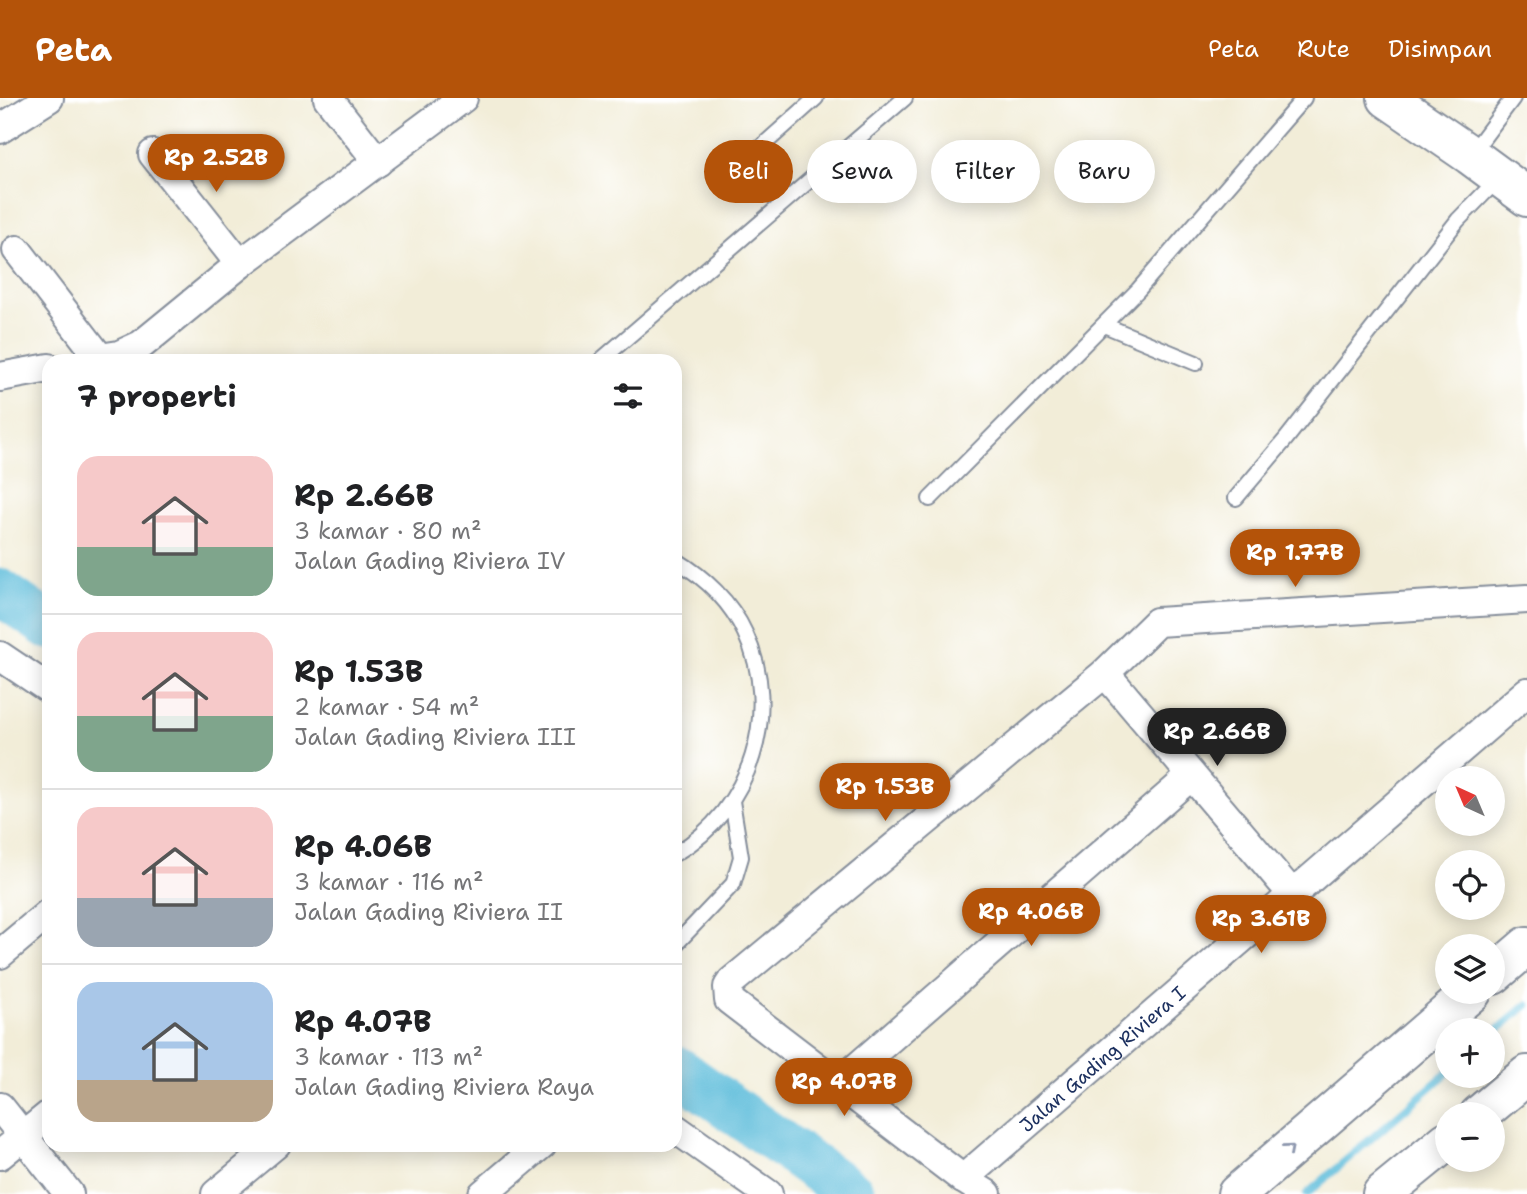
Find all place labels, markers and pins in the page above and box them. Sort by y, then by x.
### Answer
pin: Rp 2.52B [144,134,288,194]
pin: Rp 1.77B [1223,530,1367,589]
pin: Rp 2.66B [1145,708,1289,768]
pin: Rp 1.53B [813,764,957,823]
pin: Rp 4.06B [959,888,1103,948]
pin: Rp 3.61B [1189,896,1333,955]
pin: Rp 4.07B [772,1058,916,1118]

